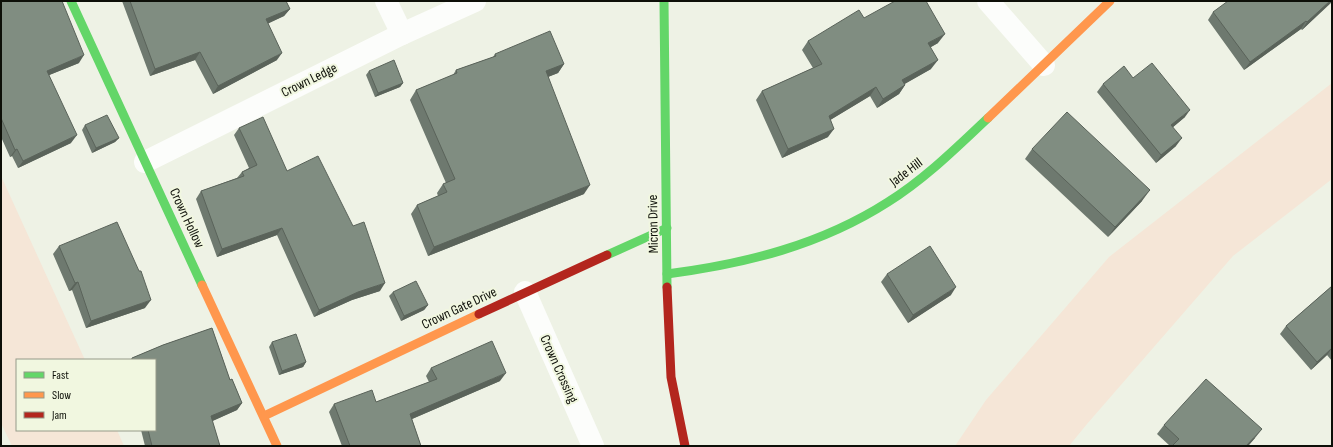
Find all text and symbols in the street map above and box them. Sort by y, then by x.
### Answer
street label: Crown Ledge [278,59,340,101]
street label: Jade Hill [885,154,926,190]
street label: Crown Hollow [166,185,208,251]
street label: Micron Drive [644,195,662,253]
street label: Crown Gate Drive [419,283,499,333]
street label: Crown Crossing [536,332,582,406]
legend [16,359,156,431]
text: Fast [52,368,69,383]
text: Slow [52,388,71,403]
text: Jam [51,408,67,423]

